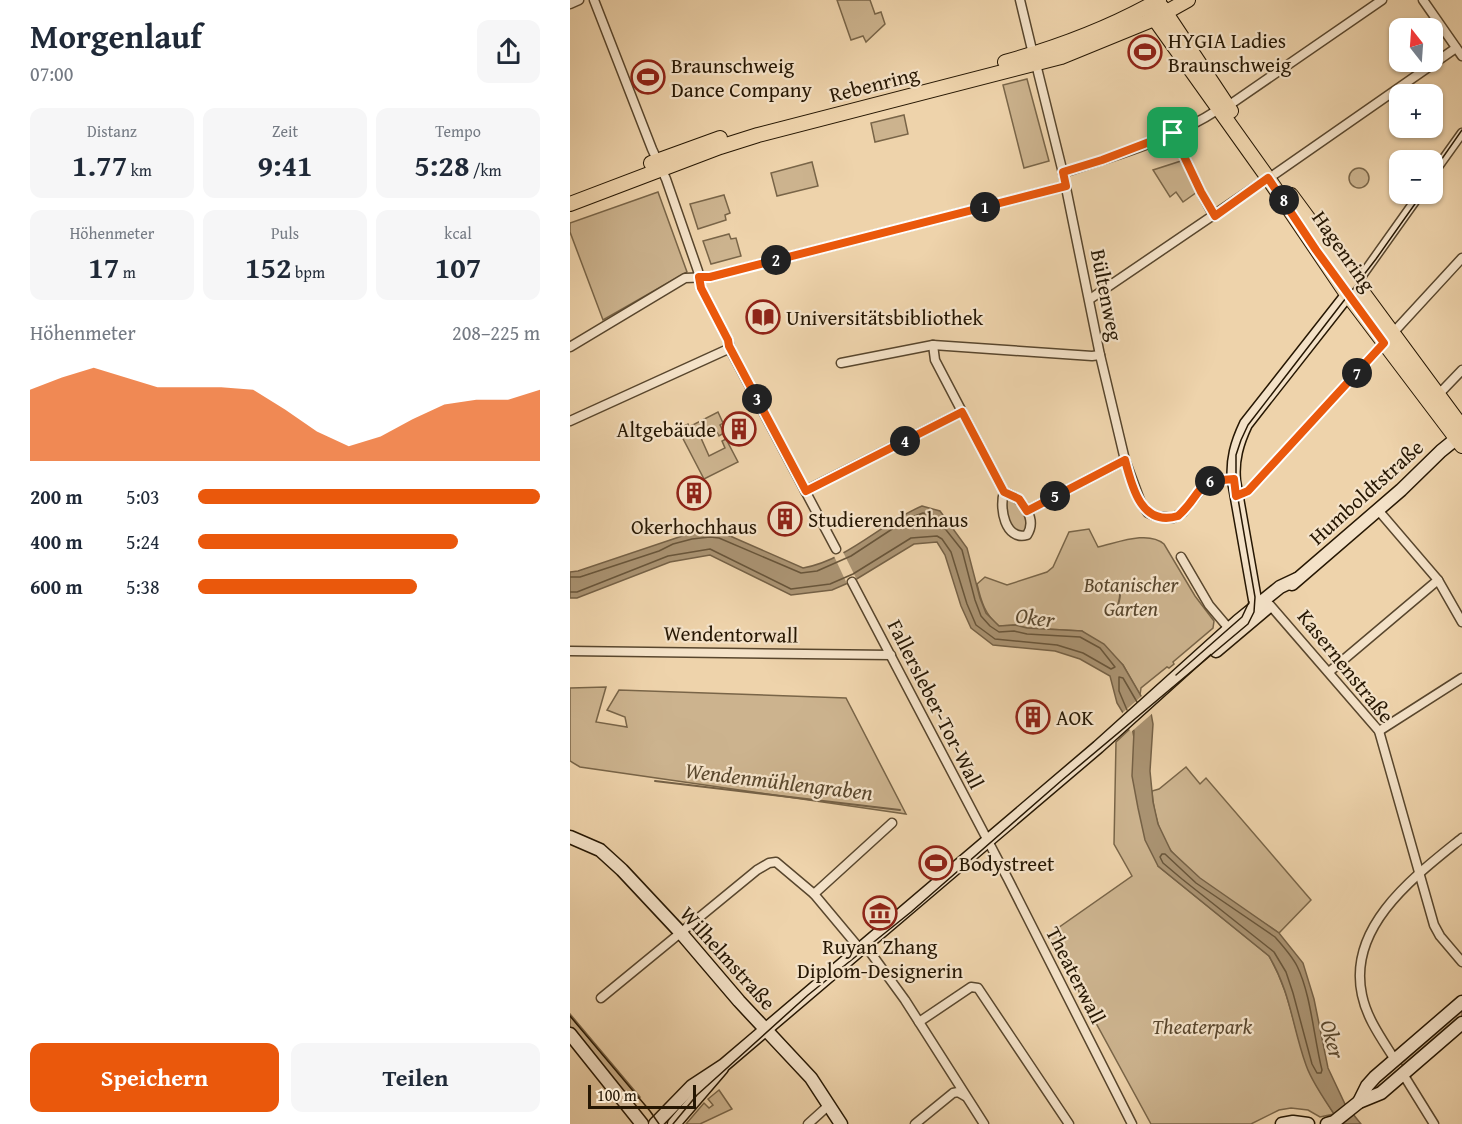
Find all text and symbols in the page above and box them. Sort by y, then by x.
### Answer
text: Morgenlauf [30,12,202,60]
north arrow [1389,18,1443,72]
map controls [1389,18,1443,204]
button: share [477,20,540,83]
place label: HYGIA Ladies Braunschweig [1168,25,1292,80]
sports icon: HYGIA Ladies Braunschweig [1127,34,1163,70]
place label: Braunschweig Dance Company [671,50,813,105]
street label: Rebenring [826,58,923,110]
text: 07:00 [30,59,73,88]
sports icon: Braunschweig Dance Company [630,59,666,95]
button: + [1389,84,1443,138]
pin [1147,107,1198,158]
icon: arrive [1156,116,1189,149]
text: Distanz [87,119,137,143]
text: Zeit [272,119,298,143]
text: Tempo [435,119,481,143]
text: 1.77 [72,143,127,187]
text: 9:41 [257,143,313,187]
text: 5:28 [414,143,469,187]
button: − [1389,150,1443,204]
text: km [127,158,152,182]
text: /km [469,158,502,182]
pin: 8 [1269,185,1299,215]
text: 8 [1280,188,1288,212]
pin: 1 [970,192,1000,222]
text: 1 [981,195,989,219]
street label: Hagenring [1305,204,1384,298]
text: Höhenmeter [70,221,154,245]
text: Puls [271,221,299,245]
text: kcal [444,221,472,245]
text: 17 [88,245,119,289]
text: 152 [245,245,292,289]
text: 107 [435,245,481,289]
pin: 2 [761,245,791,275]
street label: Bültenweg [1083,246,1131,344]
text: 2 [772,248,780,272]
text: m [119,260,136,284]
text: bpm [292,260,325,284]
library icon: Universitätsbibliothek [745,299,781,335]
place label: Universitätsbibliothek [786,302,984,333]
text: Höhenmeter [30,318,136,347]
text: 208–225 m [452,318,540,347]
pin: 7 [1342,358,1372,388]
text: 7 [1353,361,1361,385]
pin: 3 [742,384,772,414]
text: 3 [753,387,761,411]
building icon: Altgebäude [721,411,757,447]
place label: Altgebäude [616,414,716,445]
pin: 4 [890,426,920,456]
text: 4 [901,429,909,453]
street label: Humboldtstraße [1302,432,1430,552]
pin: 6 [1195,466,1225,496]
text: 6 [1206,469,1214,493]
building icon: Okerhochhaus [676,475,712,511]
pin: 5 [1040,481,1070,511]
text: 200 m [30,482,83,511]
text: 5:03 [126,482,160,511]
text: 5 [1051,484,1059,508]
building icon: Studierendenhaus [767,501,803,537]
place label: Studierendenhaus [808,504,968,535]
place label: Okerhochhaus [631,511,757,542]
text: 400 m [30,527,83,556]
text: 5:24 [126,527,160,556]
park label: Botanischer Garten [1083,569,1179,624]
text: 600 m [30,572,83,601]
text: 5:38 [126,572,160,601]
water label: Oker [1013,598,1057,636]
street label: Kasernenstraße [1290,602,1402,730]
street label: Fallersleber-Tor-Wall [880,614,992,794]
street label: Wendentorwall [663,617,799,651]
building icon: AOK [1015,699,1051,735]
place label: AOK [1056,702,1094,733]
water label: Wendenmühlengraben [683,754,875,808]
sports icon: Bodystreet [918,845,954,881]
place label: Bodystreet [959,848,1055,879]
museum icon: Ruyan Zhang Diplom-Designerin [862,895,898,931]
street label: Wilhelmstraße [673,899,783,1017]
street label: Theaterwall [1038,921,1114,1029]
place label: Ruyan Zhang Diplom-Designerin [797,931,963,986]
park label: Theaterpark [1152,1011,1252,1042]
water label: Oker [1312,1016,1354,1063]
button: Speichern [30,1043,279,1112]
button: Teilen [291,1043,540,1112]
scale bar [588,1082,696,1110]
text: 100 m [597,1083,637,1107]

